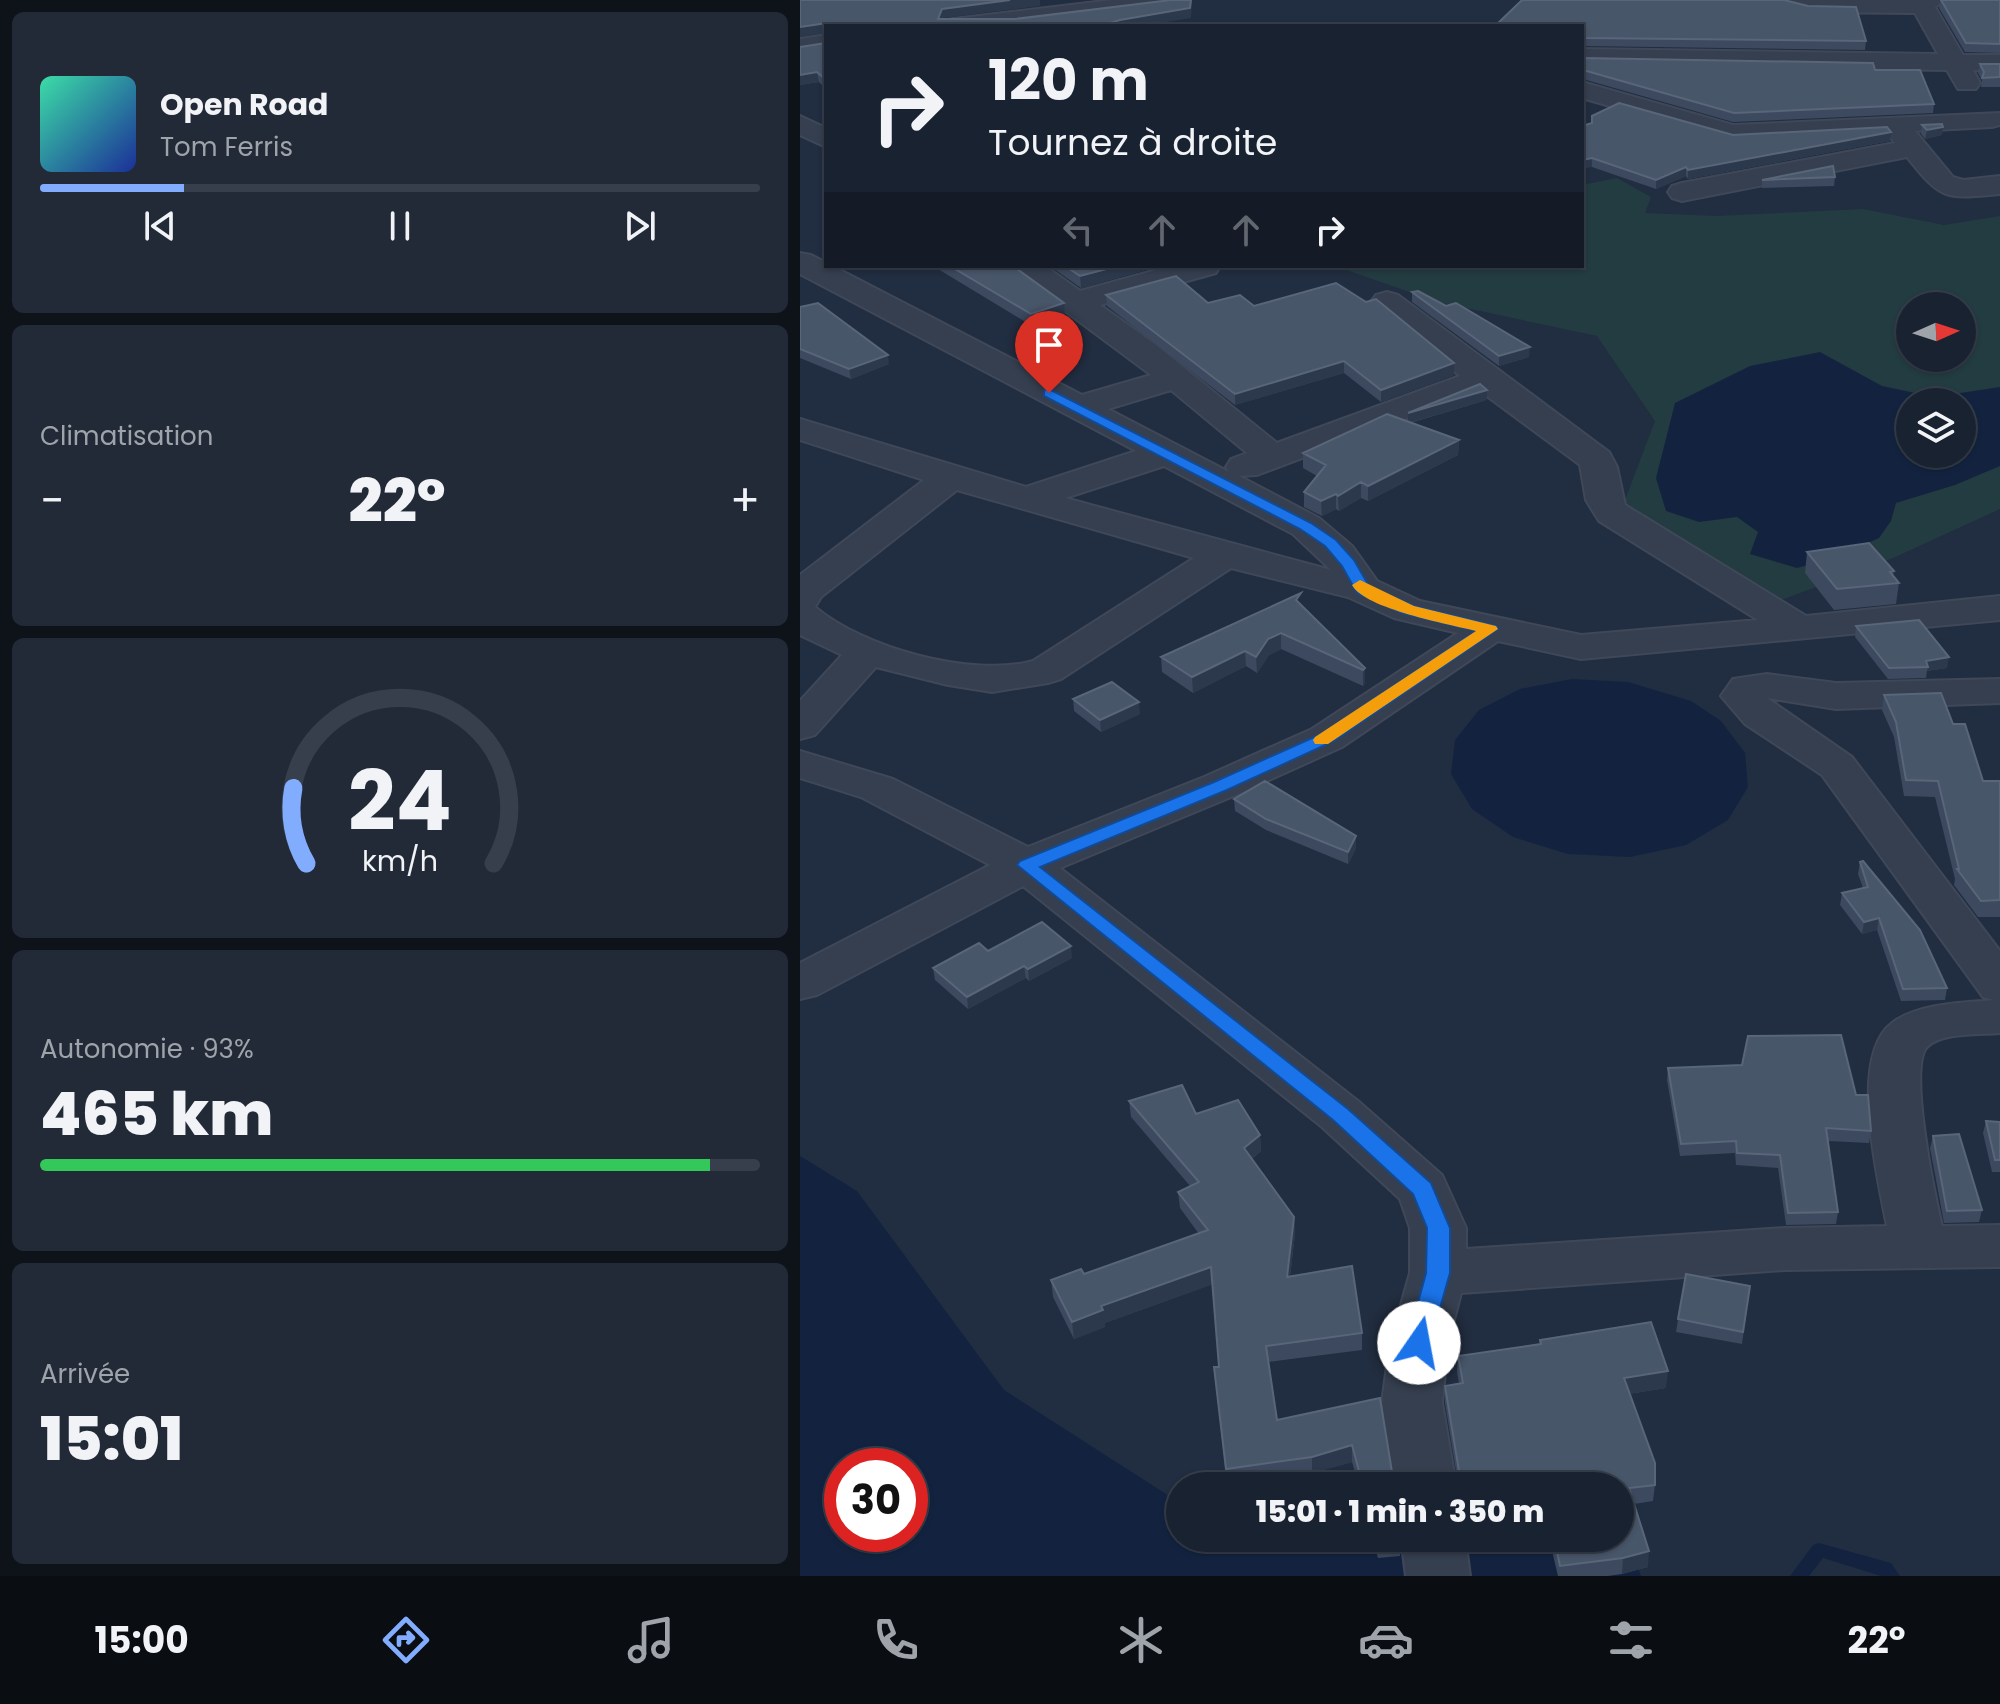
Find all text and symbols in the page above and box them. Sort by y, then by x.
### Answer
text: 120 m [988,41,1149,120]
icon: right [856,56,960,160]
text: Open Road [160,83,328,126]
text: Tournez à droite [988,117,1277,168]
text: Tom Ferris [160,129,293,165]
icon: previous [138,204,182,248]
icon: pause [378,204,422,248]
icon: next [618,204,662,248]
icon: left [1056,208,1100,252]
icon: ahead [1140,208,1184,252]
icon: ahead [1224,208,1268,252]
icon: right [1308,208,1352,252]
north arrow [1896,292,1976,372]
map controls [1896,292,1976,468]
pin [1015,311,1083,393]
icon: arrive [1027,323,1071,367]
button: layers [1896,388,1976,468]
text: Climatisation [40,418,213,454]
text: 22° [349,459,446,543]
text: − [40,470,64,531]
text: + [730,470,760,531]
text: 24 [348,743,452,859]
text: km/h [362,841,438,881]
text: Autonomie · 93% [40,1031,254,1067]
text: 465 km [40,1072,273,1156]
position arrow [1377,1301,1461,1385]
text: Arrivée [40,1356,130,1392]
text: 15:01 [40,1397,183,1481]
speed limit sign: 30 [824,1448,928,1552]
text: 15:01 · 1 min · 350 m [1256,1490,1544,1533]
icon: directions [378,1612,434,1668]
icon: music [623,1612,679,1668]
icon: phone [868,1612,924,1668]
icon: climate [1113,1612,1169,1668]
icon: car [1358,1612,1414,1668]
icon: filters [1603,1612,1659,1668]
text: 15:00 [95,1615,189,1666]
text: 22° [1848,1615,1905,1666]

